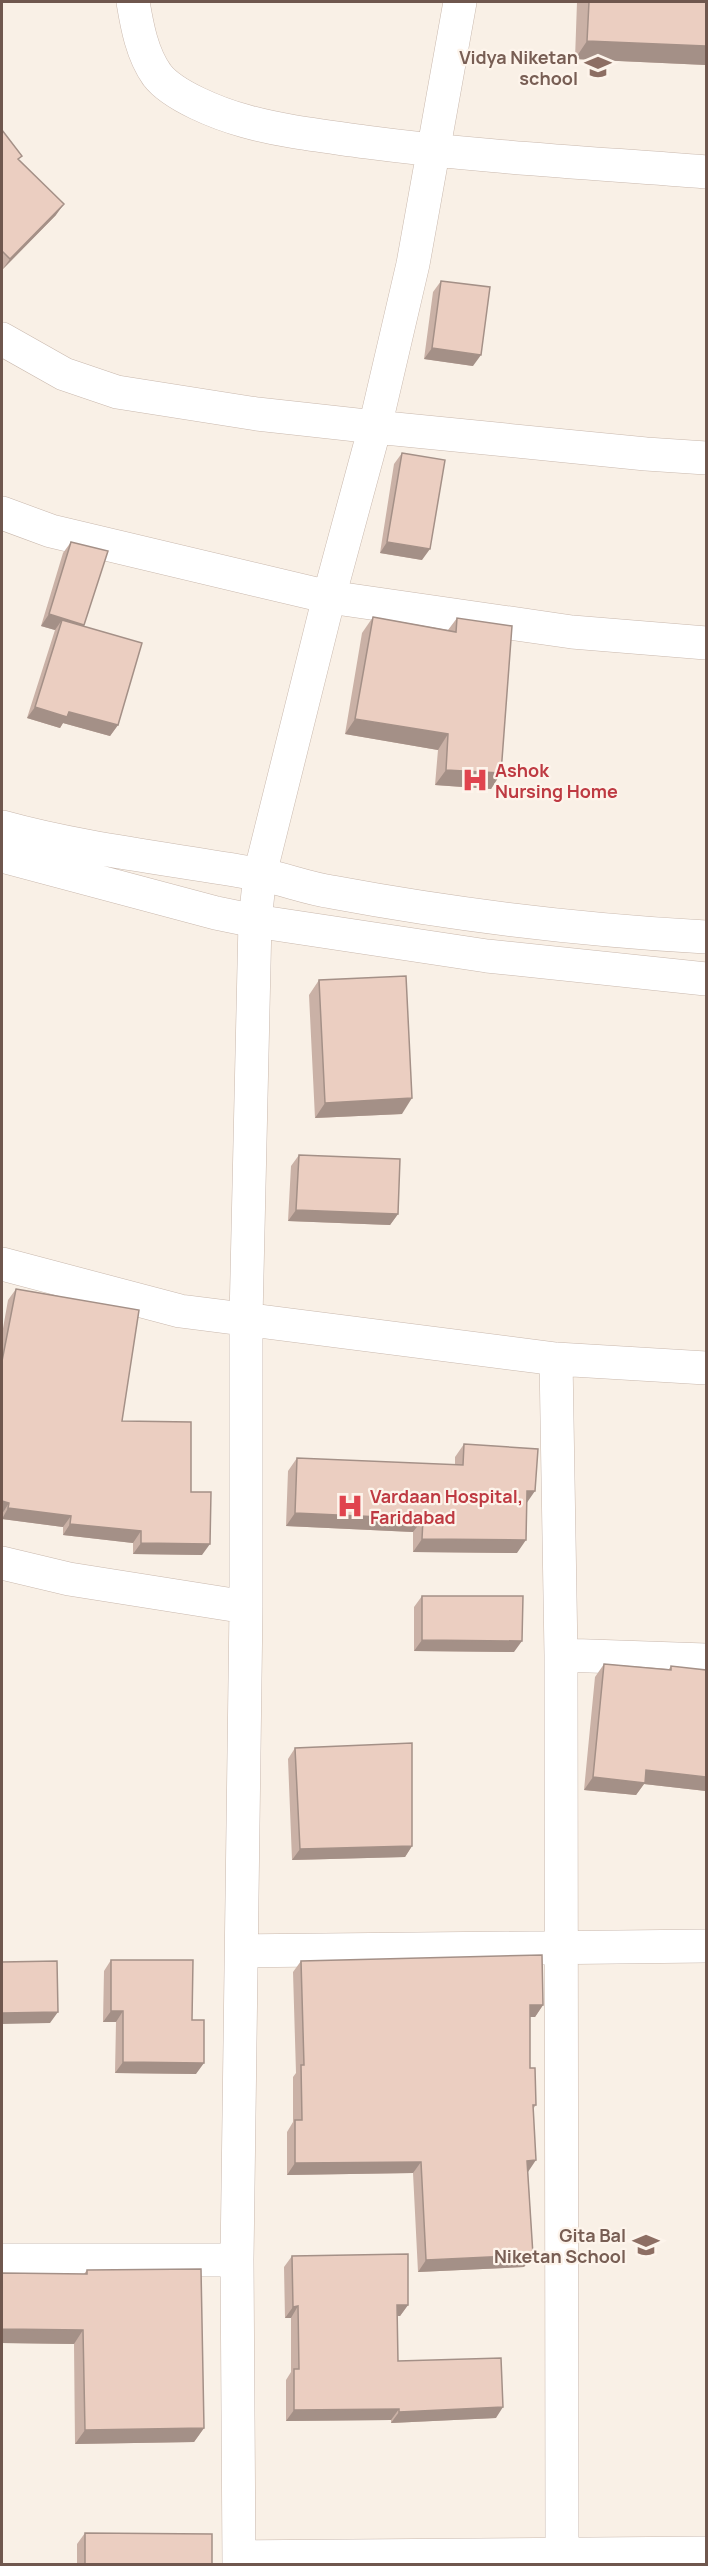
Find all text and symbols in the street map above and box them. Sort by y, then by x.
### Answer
place label: Vidya Niketan school [459,45,578,90]
school or university icon: Vidya Niketan school [583,52,613,82]
place label: Ashok Nursing Home [495,758,618,803]
hospital icon: Ashok Nursing Home [460,765,490,795]
place label: Vardaan Hospital, Faridabad [370,1484,523,1529]
hospital icon: Vardaan Hospital, Faridabad [335,1491,365,1521]
place label: Gita Bal Niketan School [494,2223,626,2268]
school or university icon: Gita Bal Niketan School [631,2230,661,2260]

